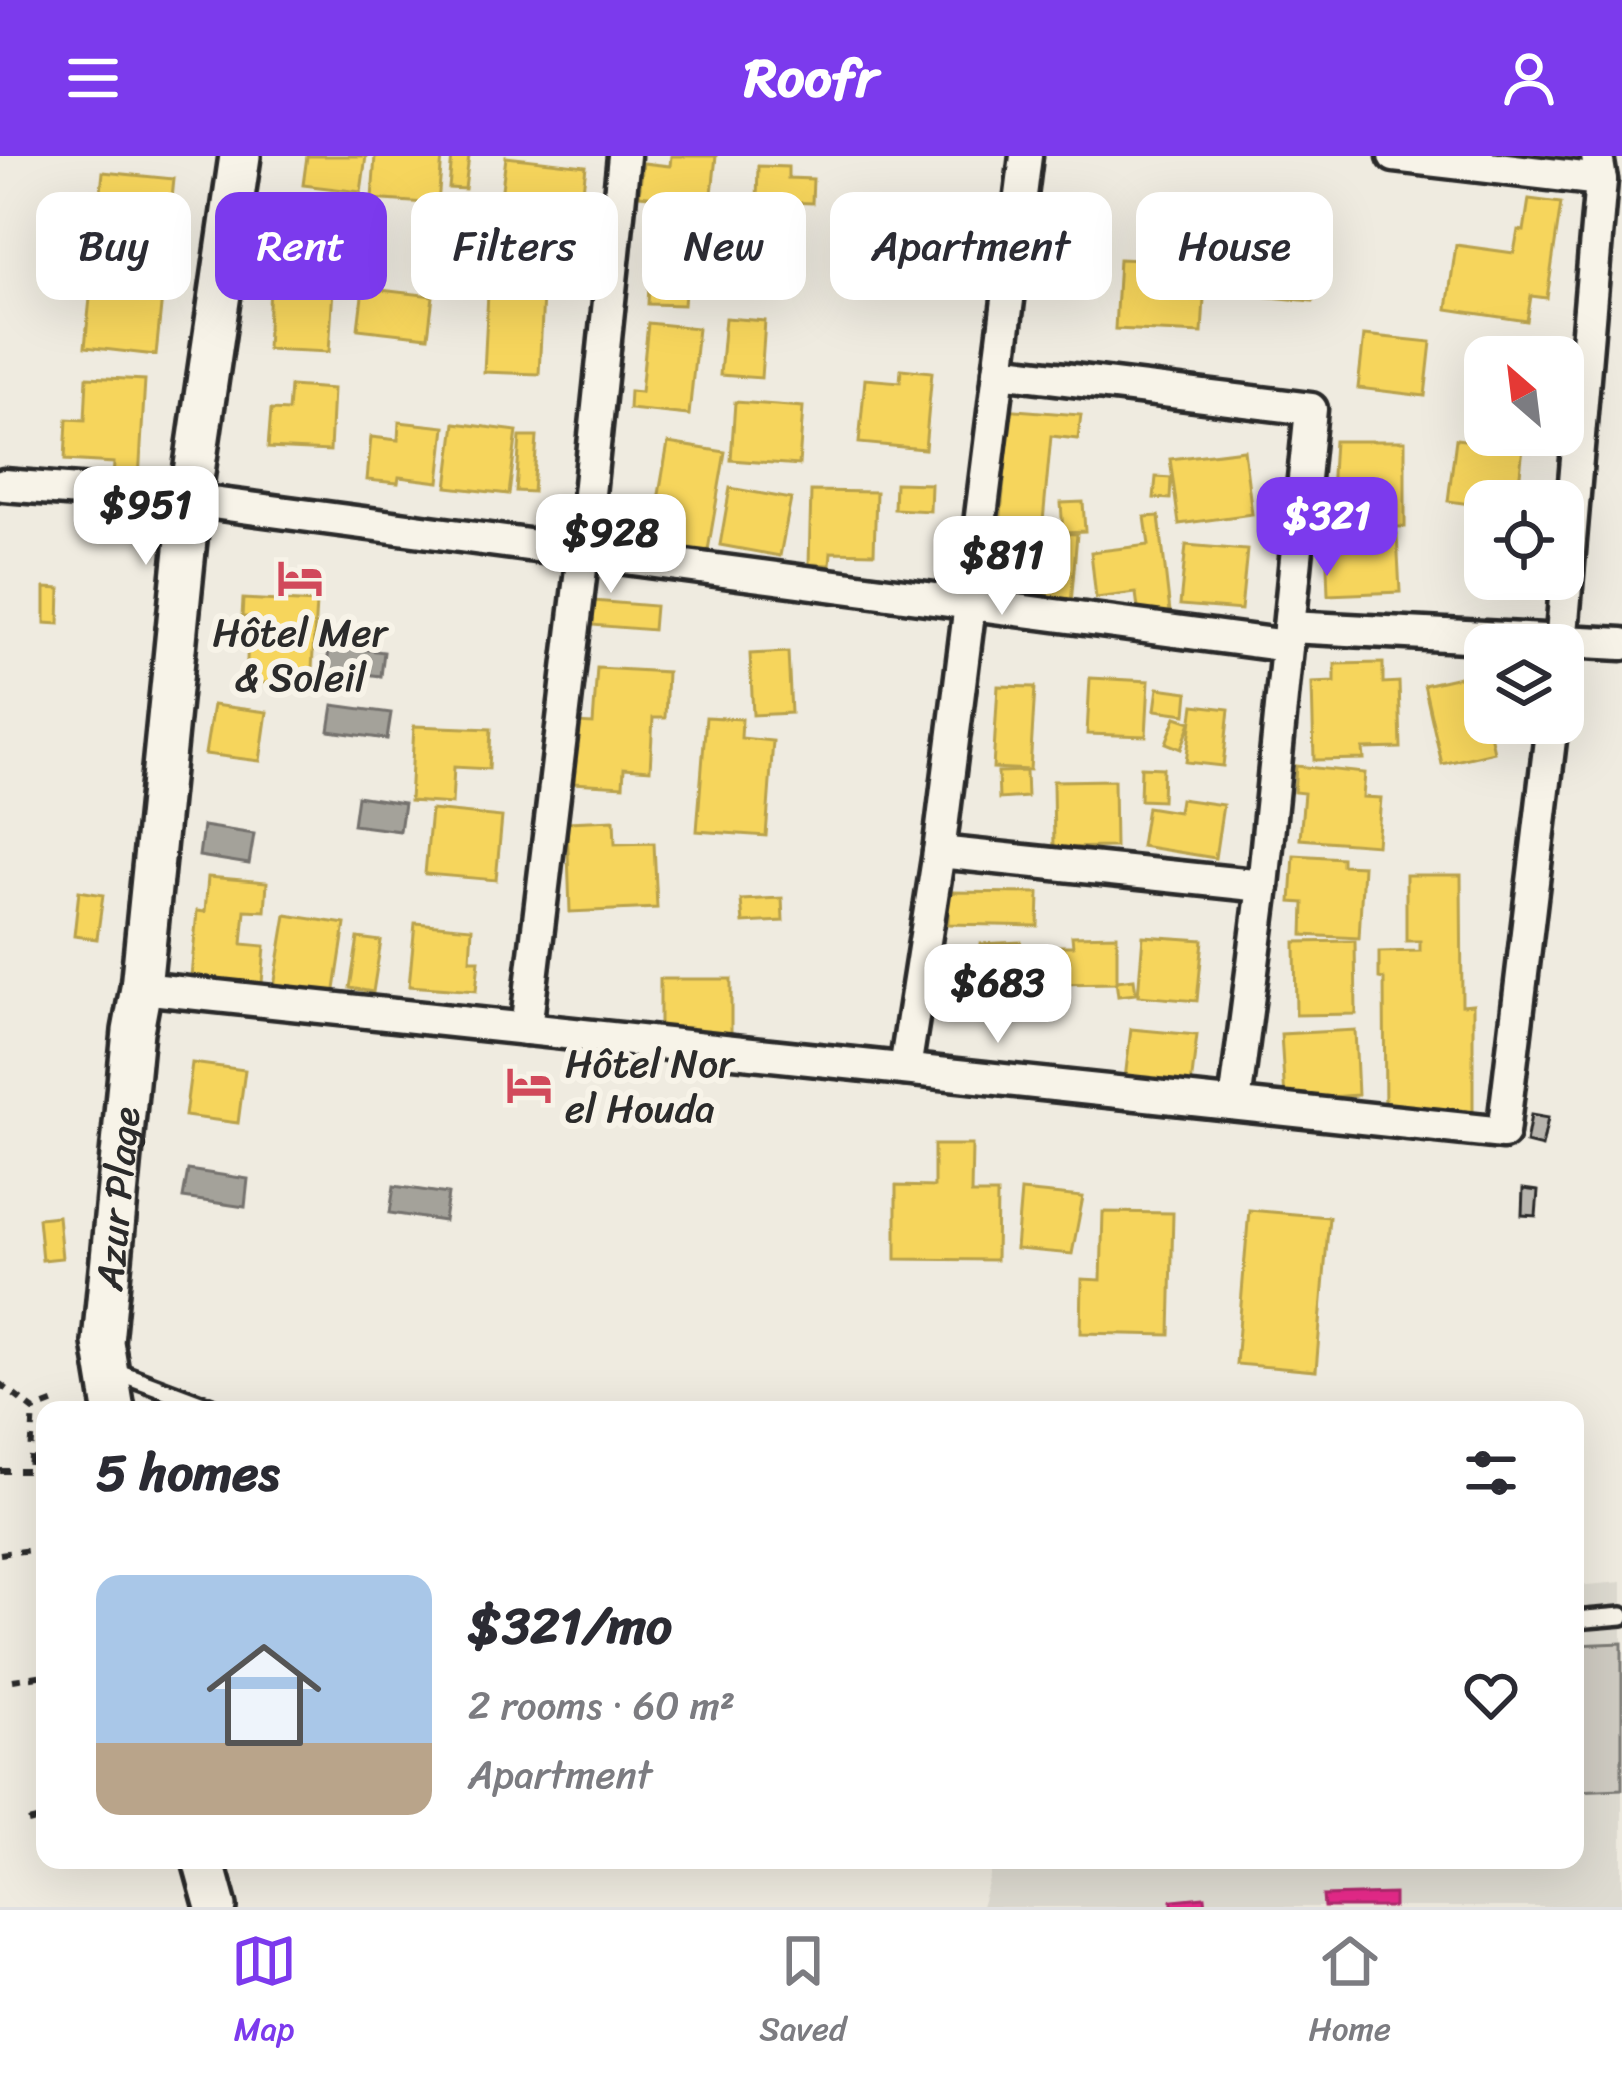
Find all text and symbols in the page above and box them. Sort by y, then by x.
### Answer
text: Roofr [744,30,878,126]
icon: menu [60,45,126,111]
icon: person [1496,45,1562,111]
chip: Buy [36,192,191,300]
chip: Rent [215,192,387,300]
chip: Filters [411,192,618,300]
chip: New [642,192,806,300]
chip: Apartment [830,192,1112,300]
chip: House [1136,192,1333,300]
north arrow [1464,336,1584,456]
map controls [1464,336,1584,744]
pin: $951 [75,466,217,568]
text: $951 [101,470,191,539]
pin: $321 [1256,477,1398,579]
button: locate [1464,480,1584,600]
text: $321 [1284,481,1370,550]
pin: $928 [540,494,682,596]
text: $928 [563,498,659,567]
pin: $811 [931,516,1073,618]
text: $811 [960,520,1044,589]
hotel icon: Hôtel Mer & Soleil [275,553,325,603]
place label: Hôtel Mer & Soleil [212,598,390,712]
button: layers [1464,624,1584,744]
pin: $683 [927,944,1069,1046]
text: $683 [951,948,1045,1017]
place label: Hôtel Nor el Houda [565,1029,736,1143]
hotel icon: Hôtel Nor el Houda [504,1060,554,1110]
street label: Azur Plage [74,1103,160,1294]
text: 5 homes [96,1428,279,1518]
icon: filters [1458,1440,1524,1506]
text: $321/mo [468,1581,672,1671]
icon: home [192,1623,336,1767]
icon: heart [1458,1662,1524,1728]
text: 2 rooms · 60 m² [468,1671,735,1740]
text: Apartment [468,1740,652,1809]
tab: Map [231,1928,297,2058]
tab: Saved [759,1928,846,2058]
tab: Home [1308,1928,1391,2058]

